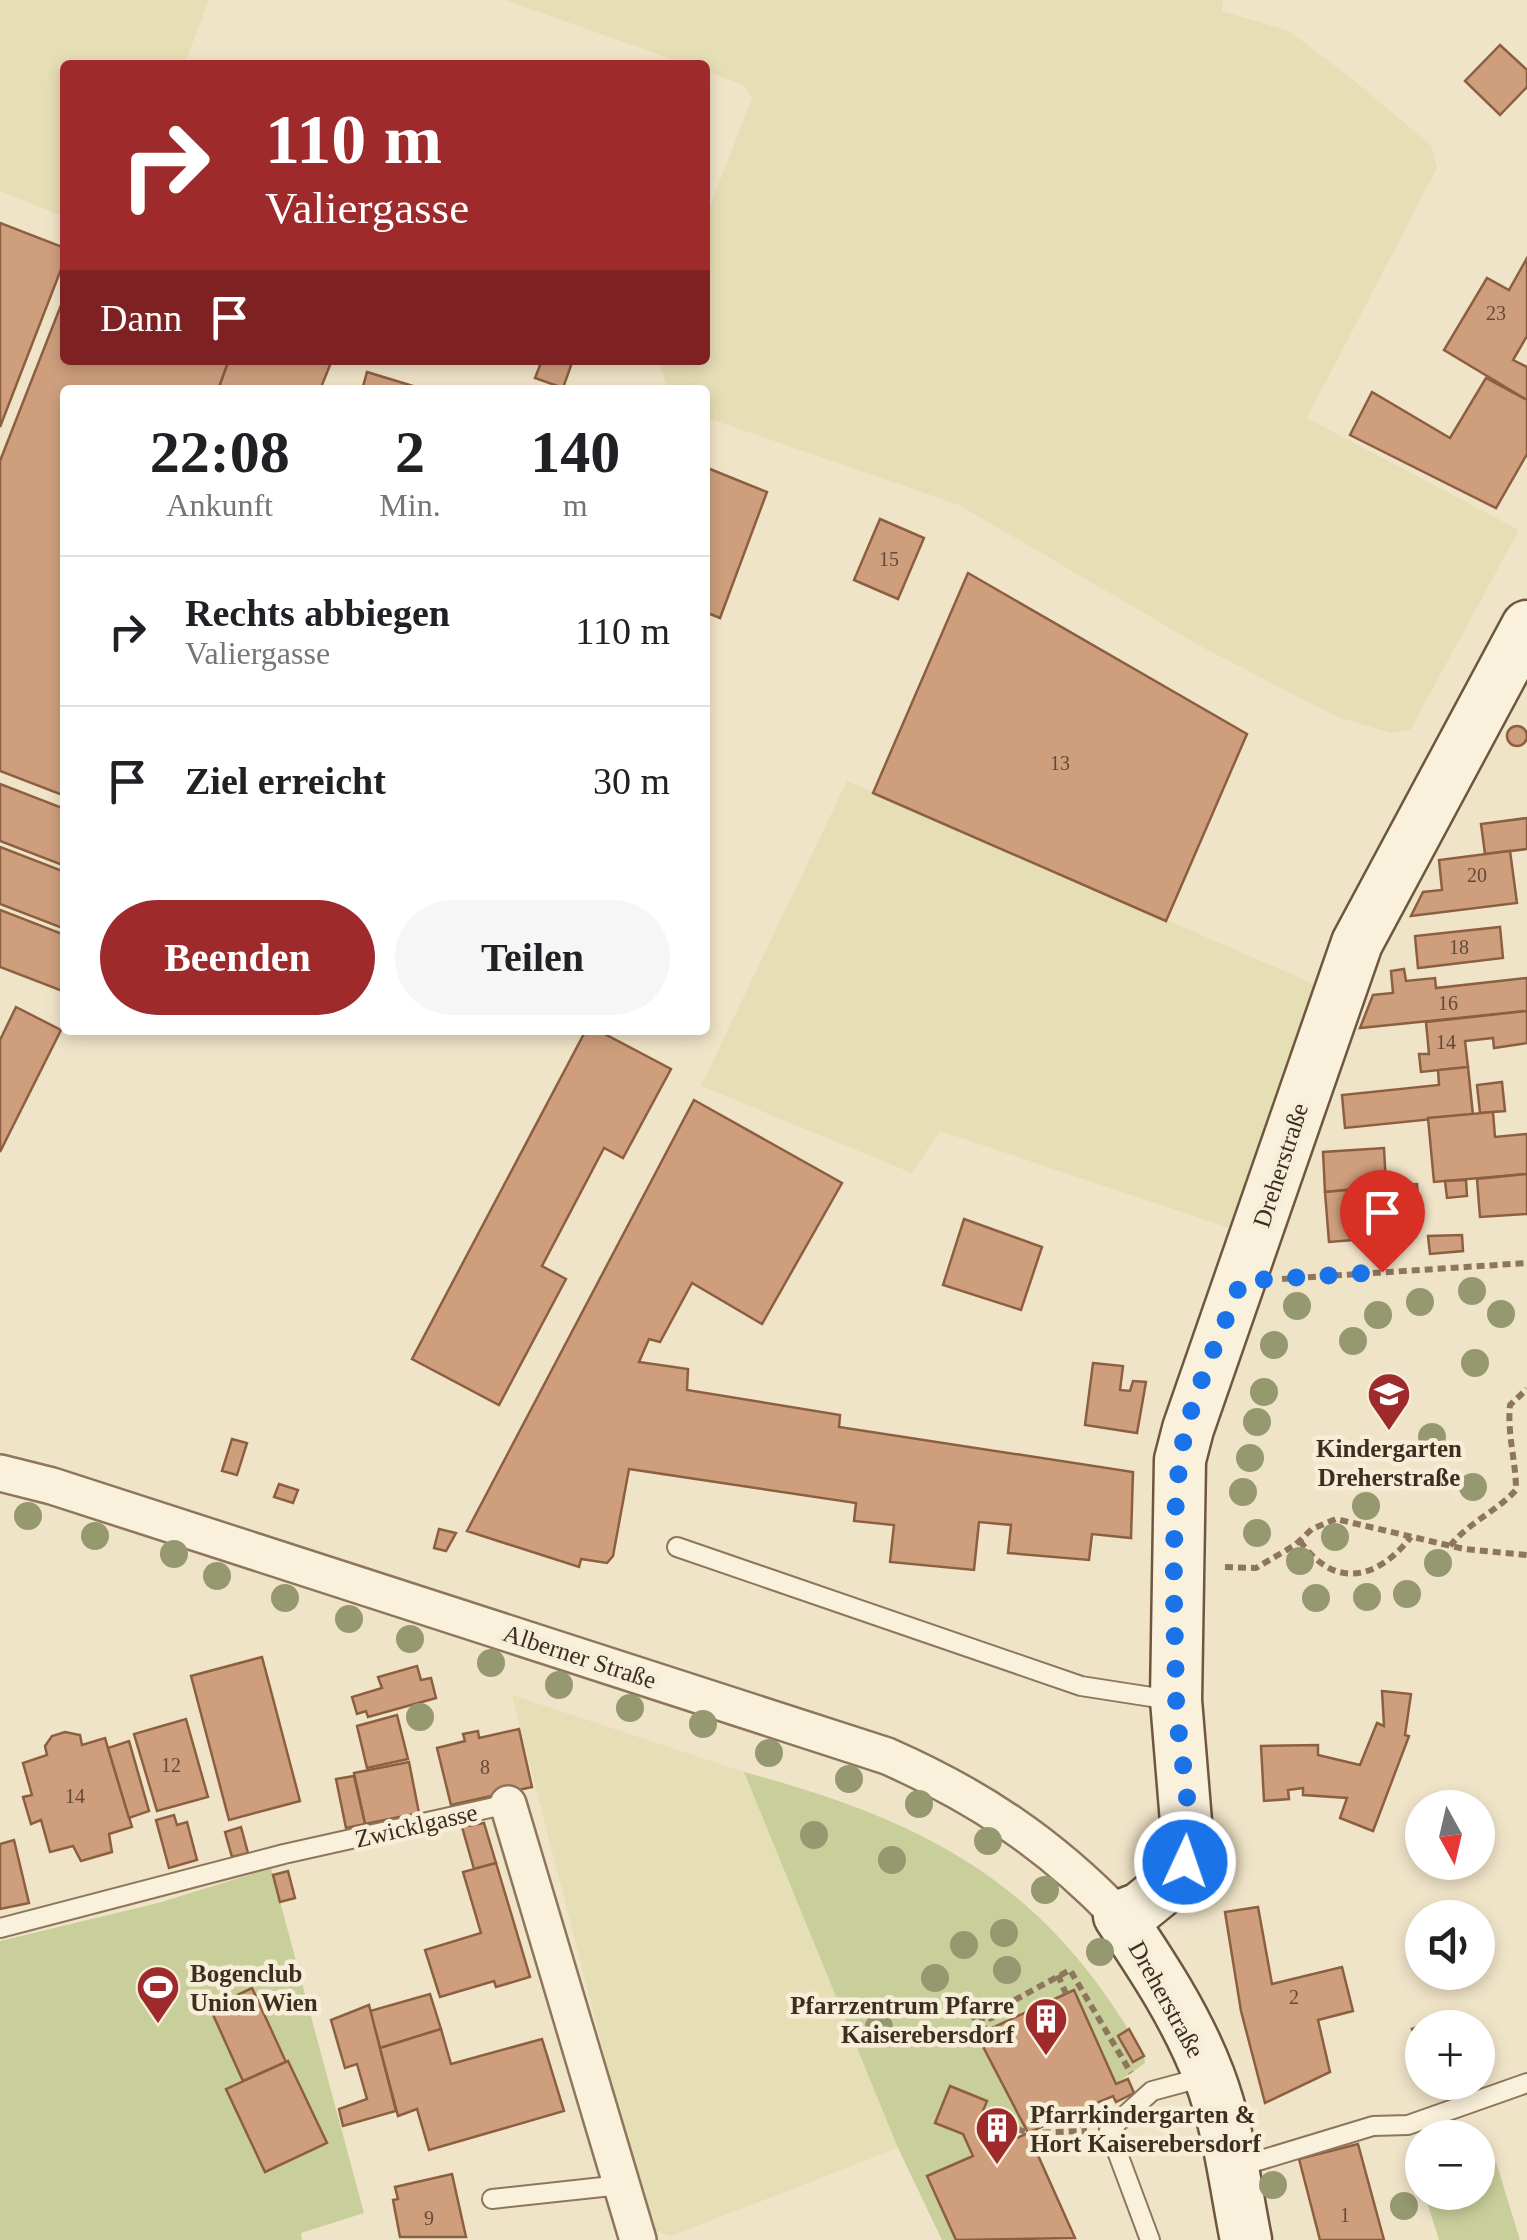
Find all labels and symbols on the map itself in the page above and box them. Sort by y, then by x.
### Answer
house number: 23 [1486,302,1506,324]
house number: 15 [879,548,899,570]
house number: 13 [1050,752,1070,774]
house number: 20 [1467,864,1487,886]
house number: 18 [1449,936,1469,958]
house number: 16 [1438,992,1458,1014]
house number: 14 [1436,1031,1456,1053]
street label: Dreherstraße [1248,1100,1313,1231]
pin [1340,1170,1425,1273]
school or university icon: Kindergarten Dreherstraße [1366,1371,1412,1432]
place label: Kindergarten Dreherstraße [1316,1435,1462,1491]
street label: Alberner Straße [500,1619,660,1694]
house number: 12 [161,1754,181,1776]
house number: 8 [480,1756,490,1778]
house number: 14 [65,1785,85,1807]
north arrow [1405,1790,1495,1880]
street label: Zwicklgasse [352,1798,480,1853]
position arrow [1133,1810,1237,1914]
street label: Dreherstraße [1123,1936,1210,2062]
place label: Bogenclub Union Wien [190,1960,318,2016]
sports icon: Bogenclub Union Wien [135,1964,181,2025]
house number: 2 [1289,1986,1299,2008]
place label: Pfarrzentrum Pfarre Kaiserebersdorf [790,1992,1015,2048]
building icon: Pfarrzentrum Pfarre Kaiserebersdorf [1023,1996,1069,2057]
place label: Pfarrkindergarten & Hort Kaiserebersdorf [1030,2101,1261,2157]
building icon: Pfarrkindergarten & Hort Kaiserebersdorf [974,2105,1020,2166]
house number: 1 [1340,2204,1350,2226]
house number: 9 [424,2207,434,2229]

